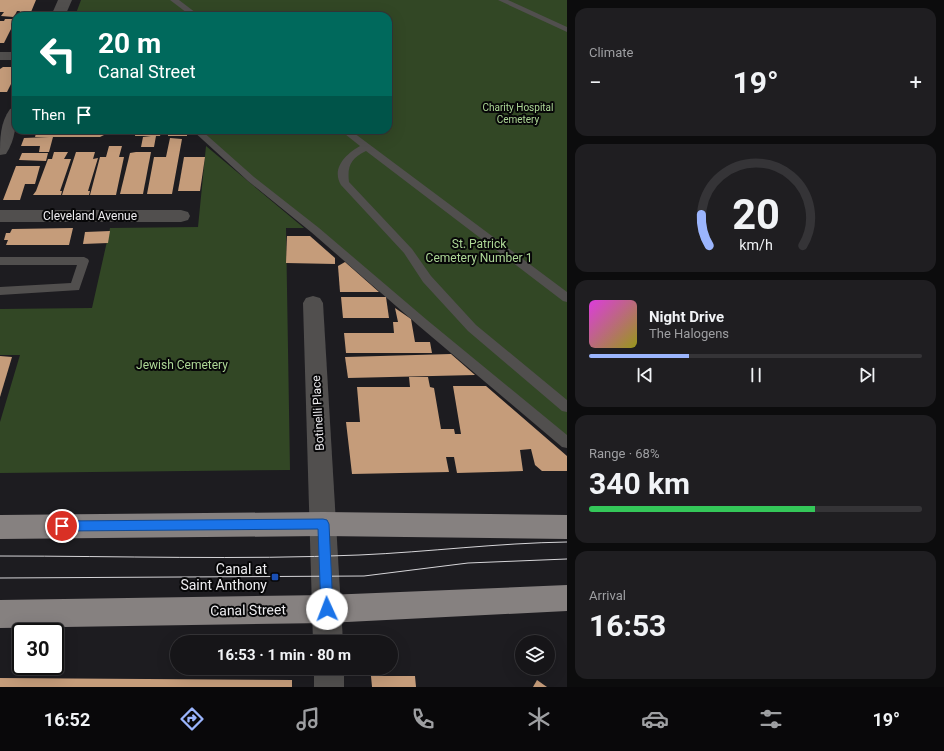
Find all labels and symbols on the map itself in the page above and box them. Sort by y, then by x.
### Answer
park label: Charity Hospital Cemetery [483,102,553,125]
street label: Cleveland Avenue [43,209,137,223]
park label: St. Patrick Cemetery Number 1 [426,237,532,265]
park label: Jewish Cemetery [136,358,228,372]
street label: Botinelli Place [309,375,327,451]
pin [45,509,79,543]
place label: Canal at Saint Anthony [180,561,267,593]
marker: Canal at Saint Anthony [270,572,280,582]
position arrow [306,588,348,630]
street label: Canal Street [210,601,286,619]
speed limit sign: 30 [12,623,64,675]

